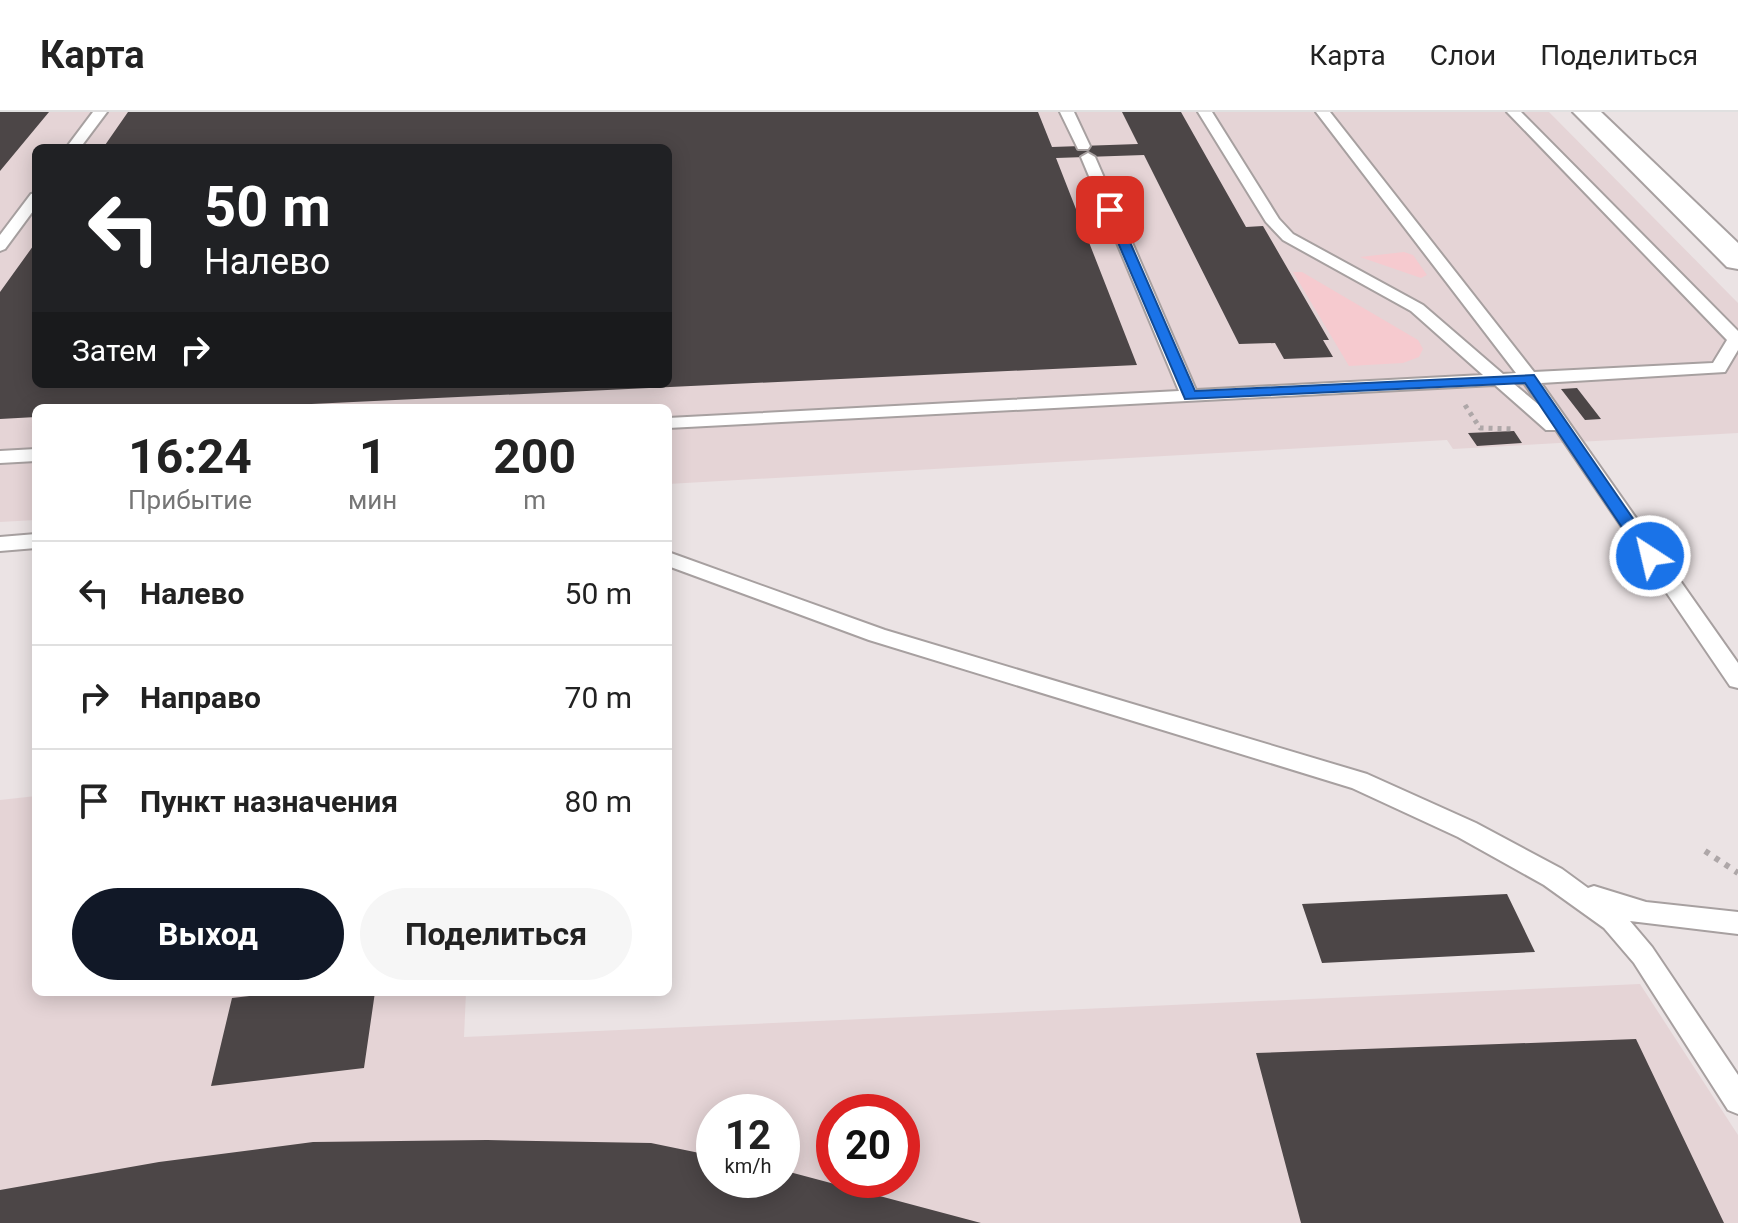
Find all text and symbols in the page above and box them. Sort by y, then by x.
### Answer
text: Карта [40,33,145,77]
text: Карта [1309,39,1386,72]
text: Слои [1430,39,1496,72]
text: Поделиться [1540,39,1698,72]
text: 50 m [204,174,331,240]
icon: left [72,176,176,280]
pin [1076,176,1144,244]
icon: arrive [1088,188,1132,232]
text: Налево [204,241,330,283]
icon: right [173,328,217,372]
text: Затем [72,333,157,368]
text: 16:24 [128,428,252,485]
text: 1 [359,428,386,485]
text: 200 [493,428,576,485]
text: Прибытие [128,485,252,515]
text: мин [348,485,397,515]
text: m [523,485,546,515]
position arrow [1608,514,1692,598]
icon: left [72,571,116,615]
text: Налево [140,576,244,611]
text: 50 m [565,576,632,611]
icon: right [72,675,116,719]
text: Направо [140,680,261,715]
text: 70 m [565,680,632,715]
icon: arrive [72,779,116,823]
text: Пункт назначения [140,784,398,819]
text: 80 m [565,784,632,819]
button: Выход [72,888,344,980]
button: Поделиться [360,888,632,980]
speed limit sign: 20 [816,1094,920,1198]
text: 12 [725,1112,771,1159]
text: km/h [725,1154,771,1178]

